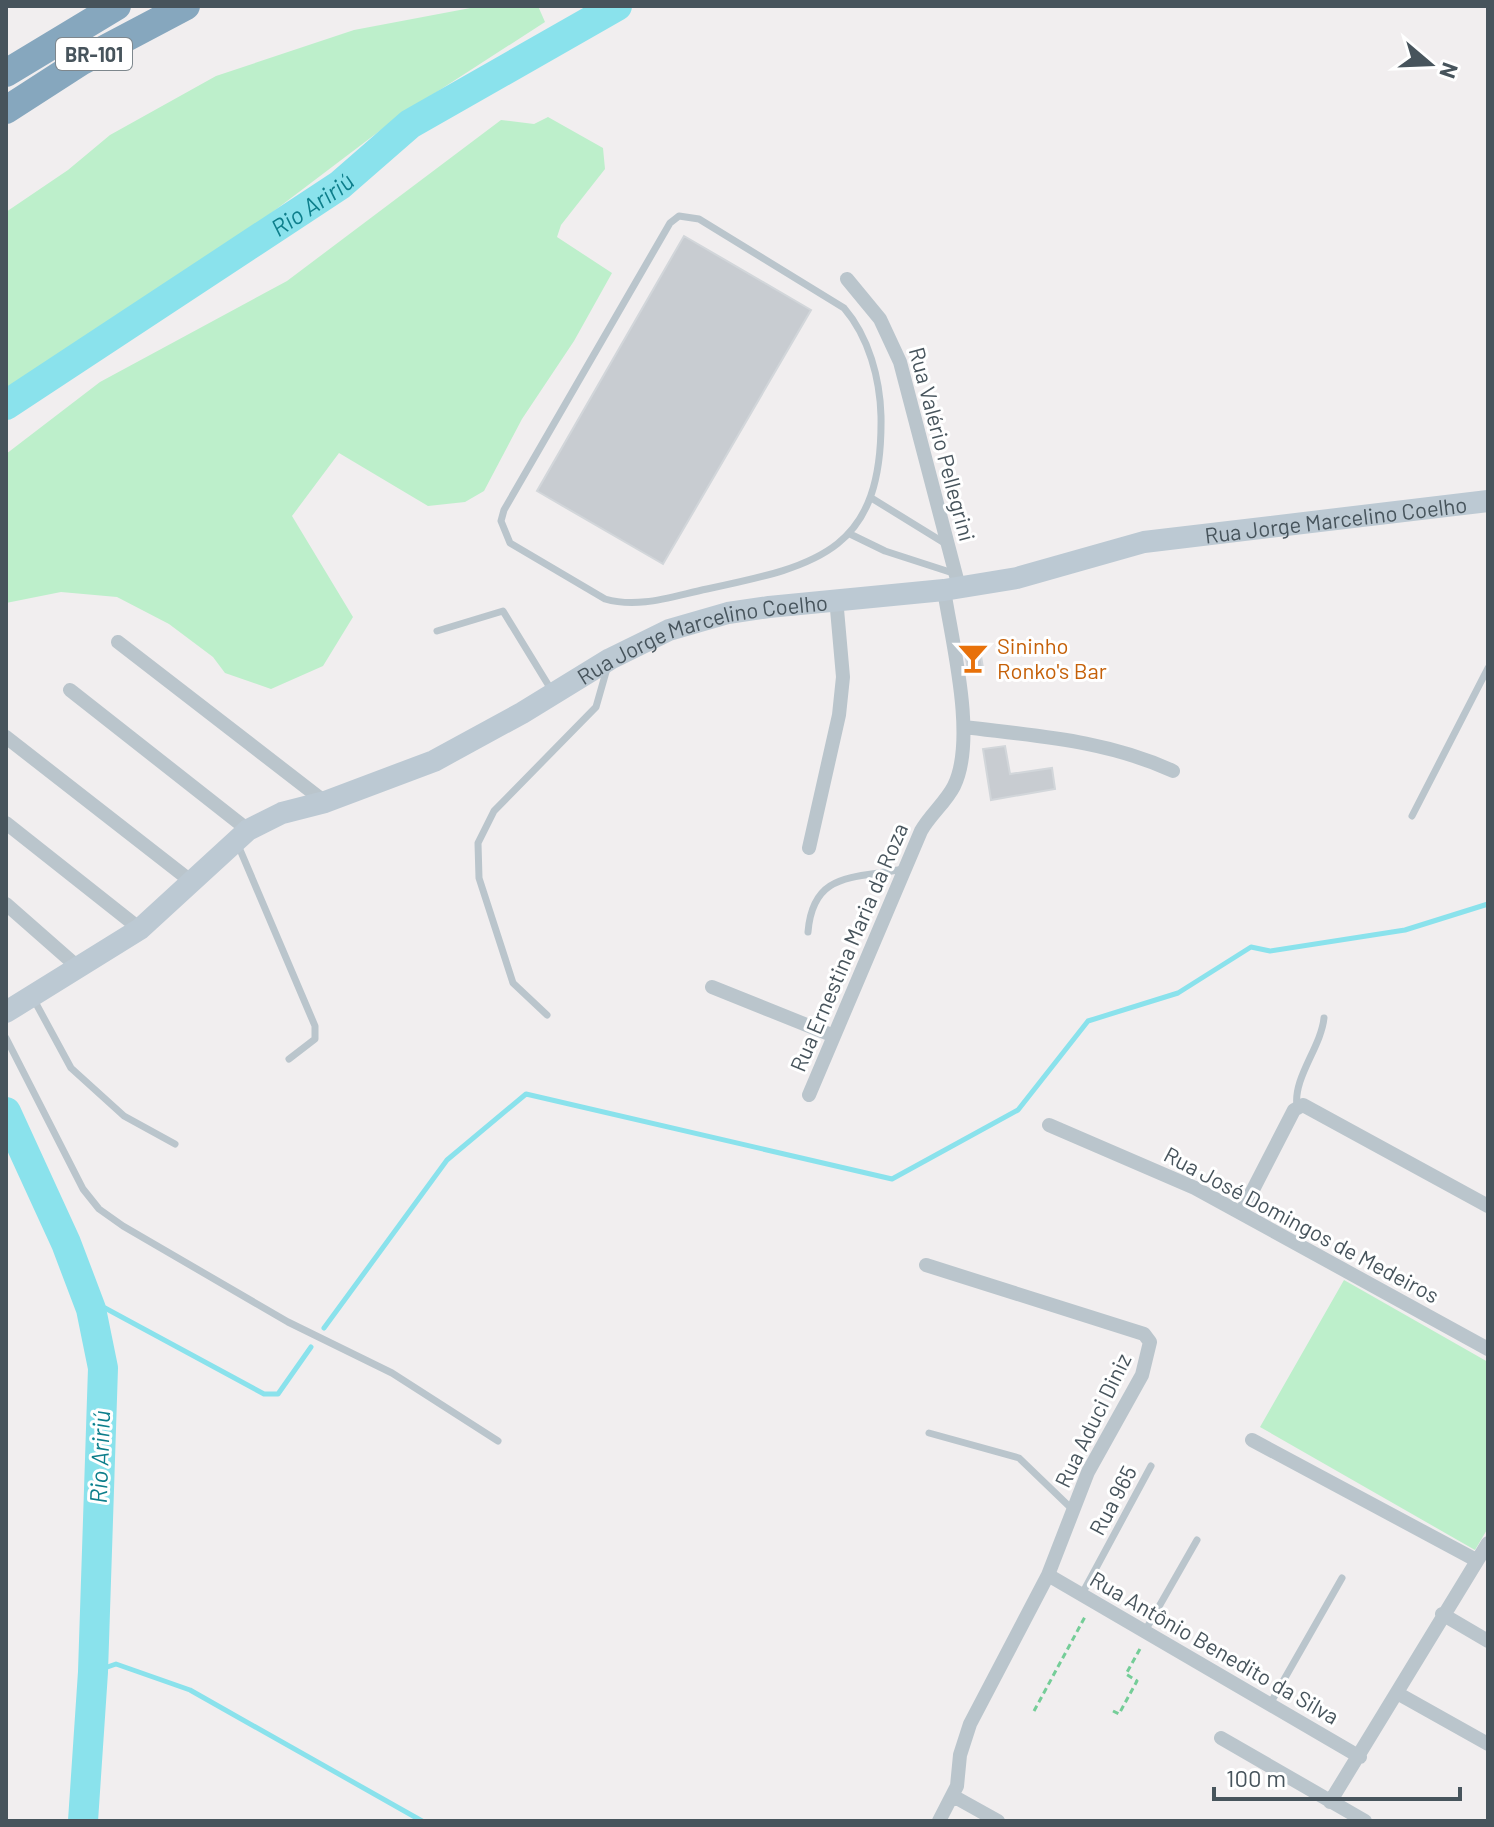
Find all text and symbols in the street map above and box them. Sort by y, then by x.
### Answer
north arrow [1390,24,1470,104]
road number: BR-101 [56,38,132,70]
text: N [1435,60,1465,82]
water label: Rio Aririú [265,166,359,241]
street label: Rua Valério Pellegrini [905,344,981,544]
street label: Rua Jorge Marcelino Coelho [1203,491,1468,548]
street label: Rua Jorge Marcelino Coelho [572,588,829,689]
place label: Sininho Ronko's Bar [997,632,1107,683]
bar icon: Sininho Ronko's Bar [956,641,990,675]
street label: Rua Ernestina Maria da Roza [784,819,912,1075]
street label: Rua José Domingos de Medeiros [1160,1140,1444,1308]
street label: Rua Aduci Diniz [1048,1349,1136,1491]
water label: Rio Aririú [83,1410,115,1504]
street label: Rua 965 [1083,1461,1141,1539]
street label: Rua Antônio Benedito da Silva [1086,1565,1344,1729]
scale bar [1214,1751,1460,1801]
text: 100 m [1226,1763,1286,1792]

